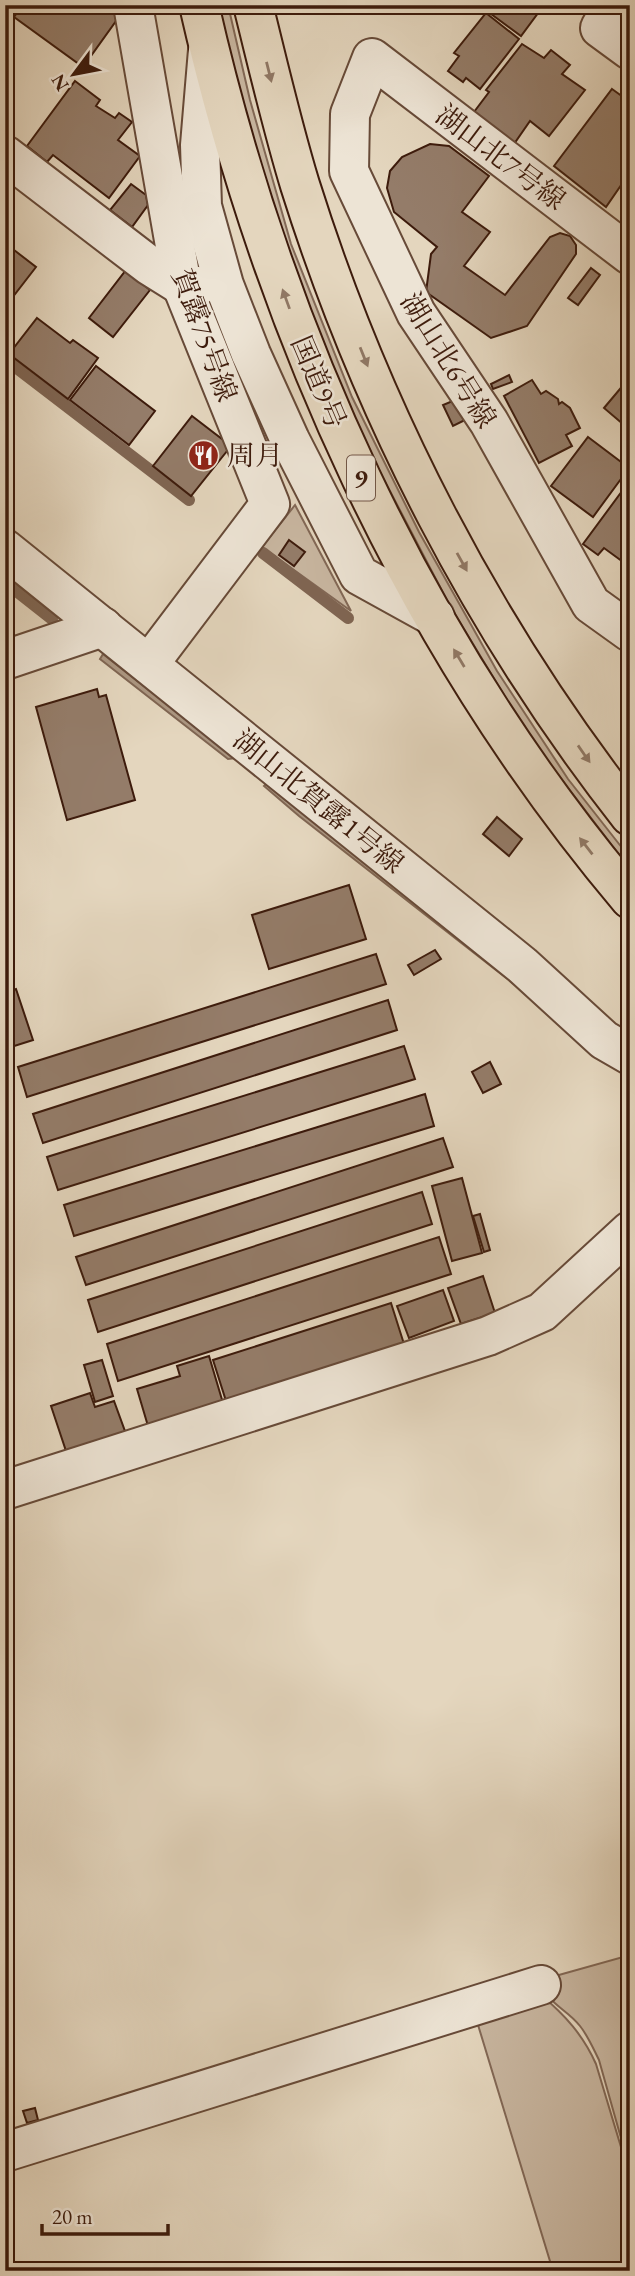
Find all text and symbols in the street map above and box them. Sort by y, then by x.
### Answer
north arrow [38,38,108,108]
one-way arrow [264,61,275,83]
text: N [45,69,75,96]
street label: 湖山北7号線 [429,96,573,218]
street label: 賀露75号線 [164,264,246,406]
street label: 湖山北6号線 [393,285,505,435]
one-way arrow [280,289,291,310]
street label: 国道9号 [283,330,355,434]
one-way arrow [358,347,369,368]
place label: 周月 [227,437,283,473]
restaurant icon: 周月 [187,438,221,472]
road number: 9 [347,456,375,500]
one-way arrow [457,552,468,572]
one-way arrow [452,649,465,668]
street label: 湖山北賀露1号線 [226,721,412,881]
one-way arrow [577,745,591,763]
one-way arrow [579,838,594,856]
scale bar [42,2192,168,2236]
text: 20 m [52,2203,93,2230]

